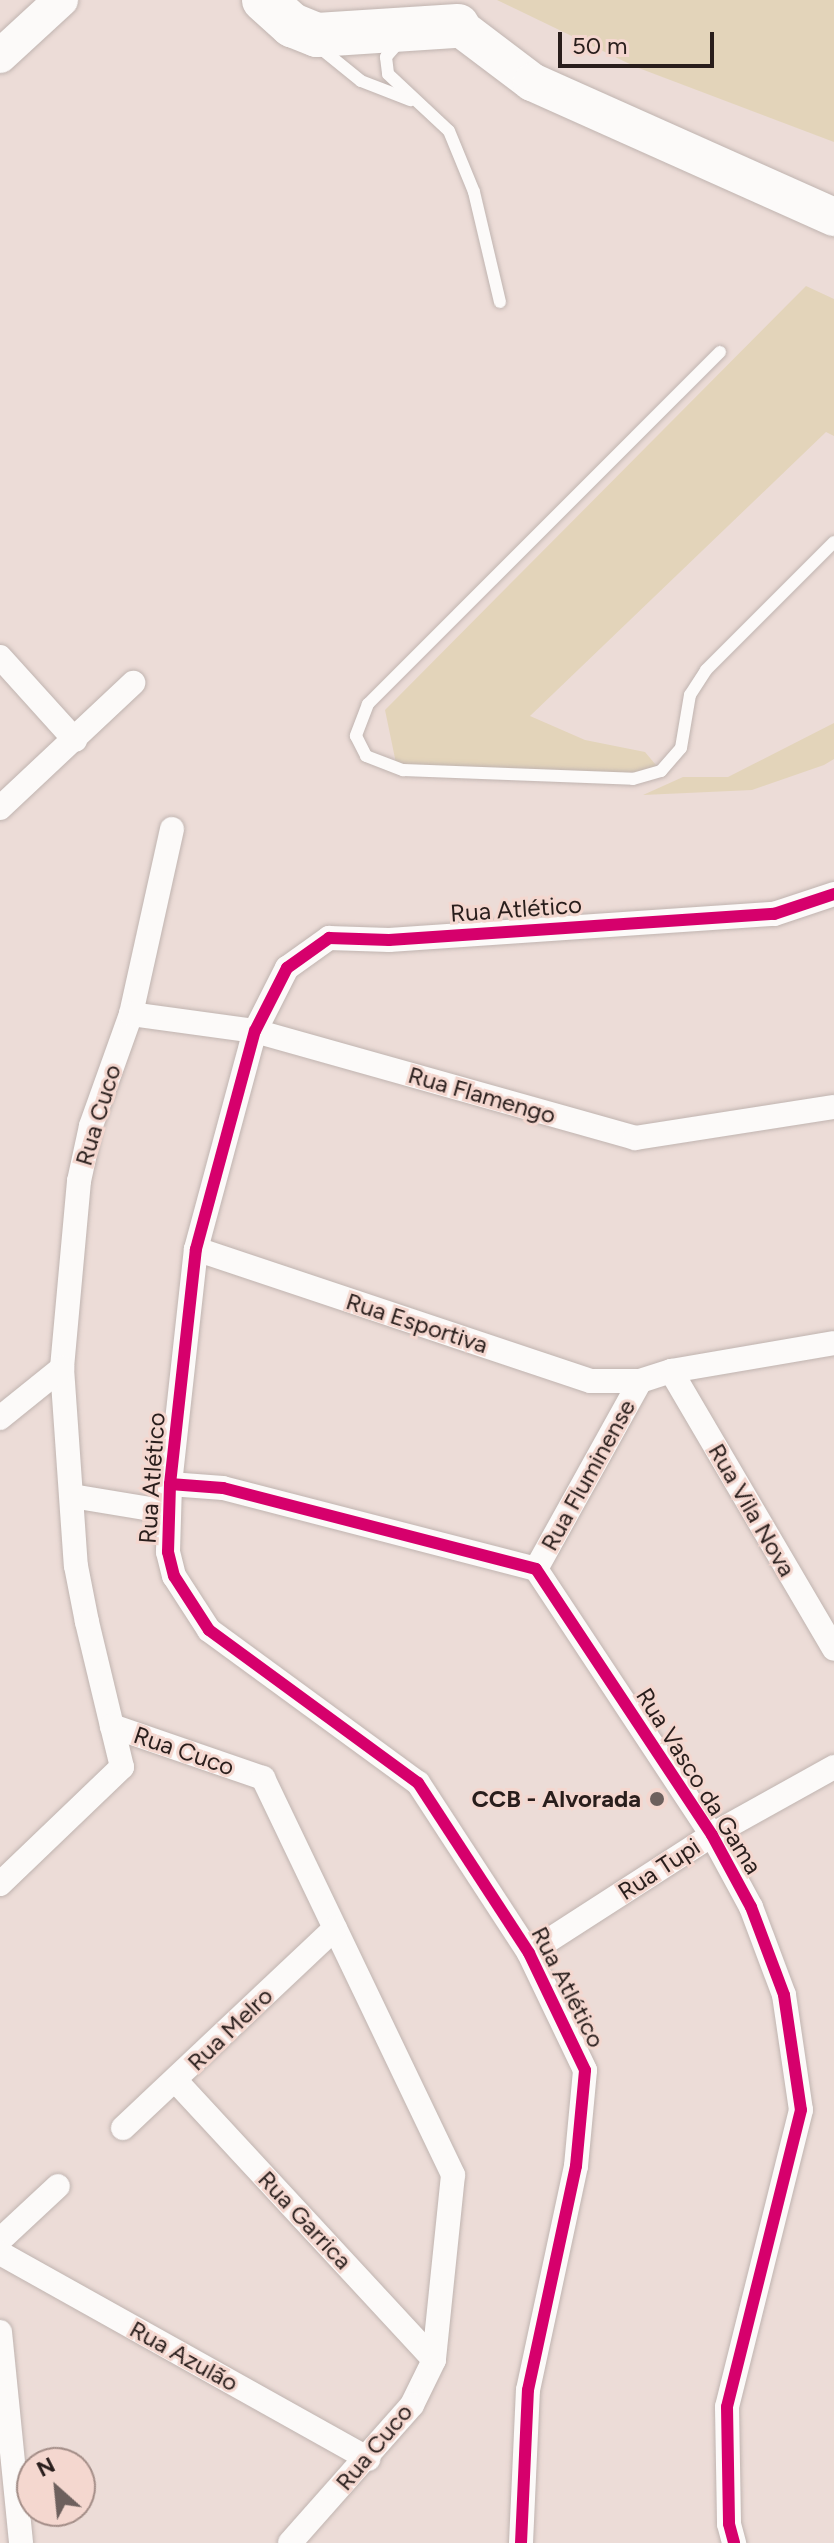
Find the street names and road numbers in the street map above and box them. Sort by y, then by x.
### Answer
street label: Rua Atlético [449,890,583,928]
street label: Rua Flamengo [405,1060,559,1130]
street label: Rua Cuco [69,1061,127,1169]
street label: Rua Esportiva [343,1287,491,1359]
street label: Rua Fluminense [535,1394,641,1556]
street label: Rua Atlético [133,1411,171,1545]
street label: Rua Vila Nova [702,1438,802,1582]
street label: Rua Vasco da Gama [630,1683,768,1879]
street label: Rua Cuco [130,1720,238,1782]
street label: Rua Tupi [613,1832,705,1906]
street label: Rua Atlético [525,1922,611,2052]
street label: Rua Melro [181,1981,279,2077]
street label: Rua Garrica [252,2165,358,2275]
street label: Rua Azulão [125,2314,243,2398]
street label: Rua Cuco [329,2398,419,2496]

